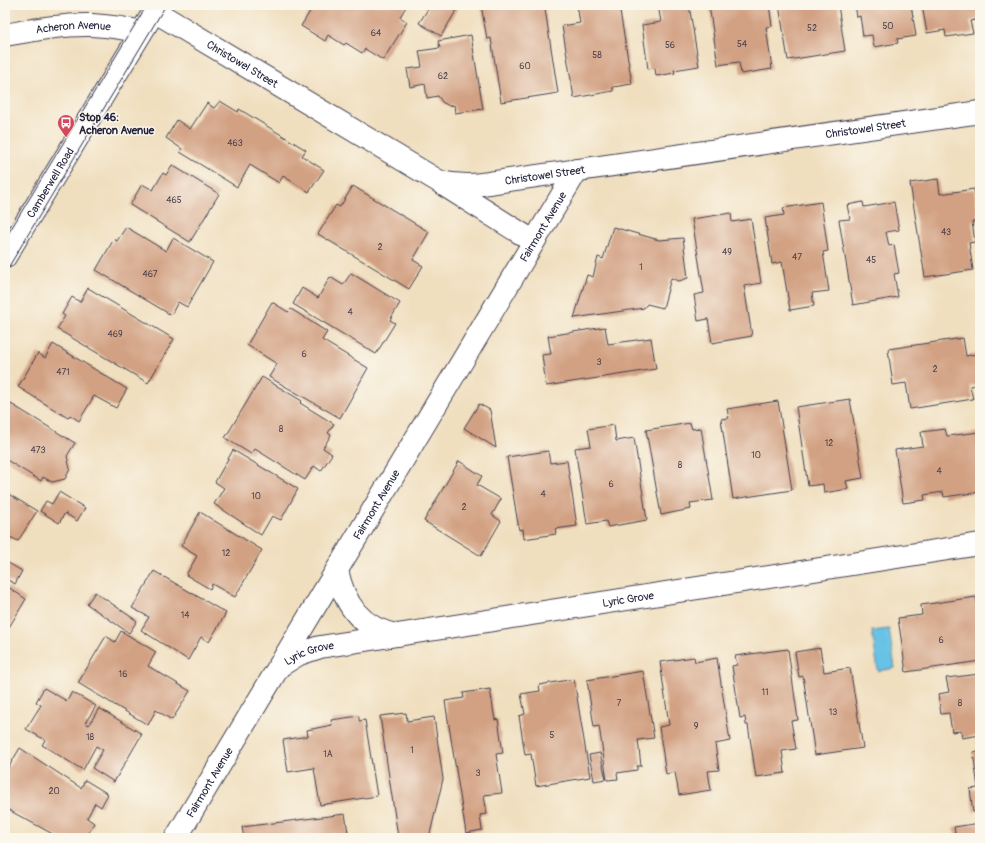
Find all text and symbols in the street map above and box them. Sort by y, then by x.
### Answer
street label: Acheron Avenue [35,19,112,37]
house number: 50 [882,21,894,32]
house number: 52 [807,23,817,34]
house number: 64 [371,28,382,39]
street label: Christowel Street [204,38,281,91]
house number: 54 [737,39,748,50]
house number: 56 [665,40,675,51]
house number: 58 [592,50,602,61]
house number: 60 [519,61,531,72]
house number: 62 [438,71,448,82]
place label: Stop 46: Acheron Avenue [79,111,155,137]
bus stop icon: Stop 46: Acheron Avenue [56,113,76,138]
street label: Christowel Street [825,117,907,141]
house number: 463 [227,138,243,149]
street label: Camberwell Road [24,145,77,220]
street label: Christowel Street [504,163,586,188]
street label: Fairmont Avenue [517,189,570,264]
house number: 465 [166,195,182,206]
house number: 43 [941,227,951,238]
house number: 2 [377,242,383,253]
house number: 49 [722,247,732,258]
house number: 47 [792,252,802,263]
house number: 45 [866,255,876,266]
house number: 1 [639,262,643,273]
house number: 467 [142,269,158,280]
house number: 4 [347,307,353,318]
house number: 469 [107,329,123,340]
house number: 6 [301,349,307,360]
house number: 3 [596,357,602,368]
house number: 2 [932,364,938,375]
house number: 471 [56,367,70,378]
house number: 8 [279,424,284,435]
house number: 12 [825,438,833,449]
house number: 473 [30,445,46,456]
house number: 10 [751,450,761,461]
house number: 8 [678,460,683,471]
house number: 4 [936,466,942,477]
street label: Fairmont Avenue [351,467,403,542]
house number: 6 [608,479,614,490]
house number: 4 [540,489,546,500]
house number: 10 [251,491,261,502]
house number: 2 [461,502,467,513]
house number: 12 [222,548,230,559]
street label: Lyric Grove [601,589,655,610]
house number: 14 [181,610,190,621]
house number: 6 [938,635,944,646]
street label: Lyric Grove [282,639,335,668]
house number: 16 [119,669,127,680]
house number: 11 [761,687,769,698]
house number: 7 [617,698,622,709]
house number: 8 [958,698,963,709]
house number: 13 [829,707,837,718]
house number: 9 [694,721,699,732]
house number: 5 [550,730,555,741]
house number: 18 [86,732,94,743]
street label: Fairmont Avenue [184,745,236,820]
house number: 1 [410,745,414,756]
house number: 1A [323,749,333,760]
house number: 3 [475,768,481,779]
house number: 20 [48,786,60,797]

